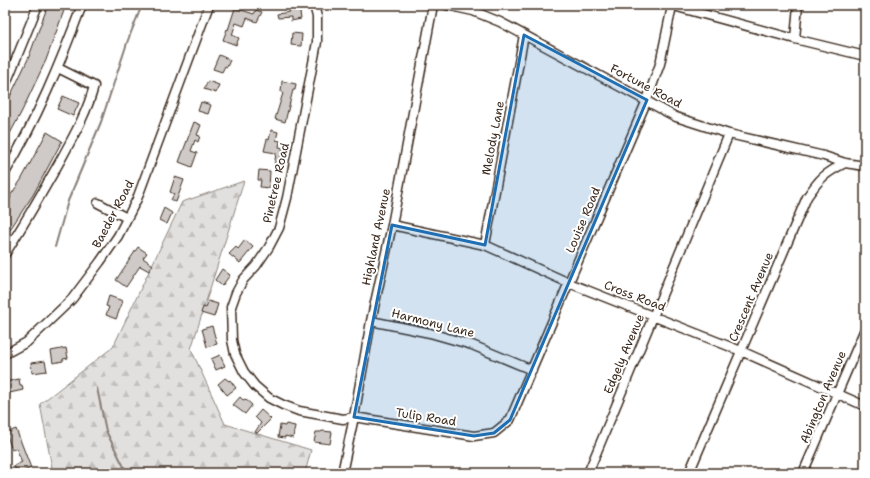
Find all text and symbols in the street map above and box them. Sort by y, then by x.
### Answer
street label: Fortune Road [607,60,685,112]
street label: Melody Lane [478,99,508,176]
street label: Pinetree Road [259,141,293,225]
street label: Baeder Road [88,177,138,251]
street label: Louise Road [562,184,604,256]
street label: Highland Avenue [358,187,394,287]
street label: Crescent Avenue [725,250,777,344]
street label: Cross Road [602,277,669,315]
street label: Harmony Lane [390,305,476,341]
street label: Edgely Avenue [600,311,648,396]
street label: Abington Avenue [796,348,850,446]
street label: Tulip Road [395,404,458,430]

